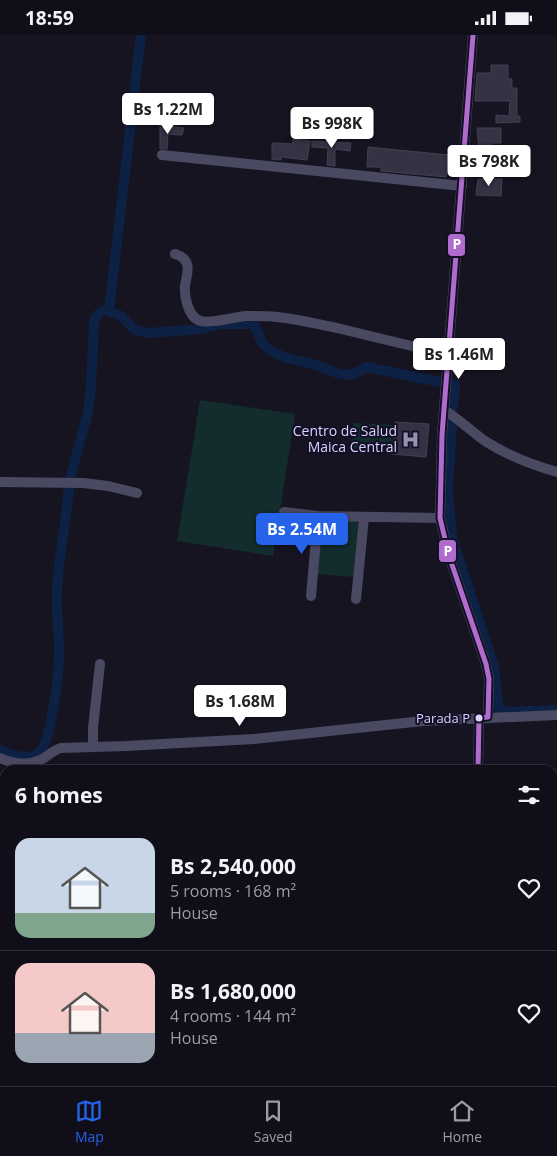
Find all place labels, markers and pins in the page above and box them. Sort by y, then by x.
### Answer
pin: Bs 1.22M [116,93,220,135]
pin: Bs 998K [286,107,378,149]
pin: Bs 798K [443,145,535,187]
pin: Bs 1.46M [407,337,511,380]
place label: Centro de Salud Maica Central [293,421,397,456]
hospital icon: Centro de Salud Maica Central [401,429,421,449]
pin: Bs 2.54M [250,513,354,555]
pin: Bs 1.68M [188,685,292,727]
place label: Parada P [416,709,470,727]
marker: Parada P [474,713,484,723]

